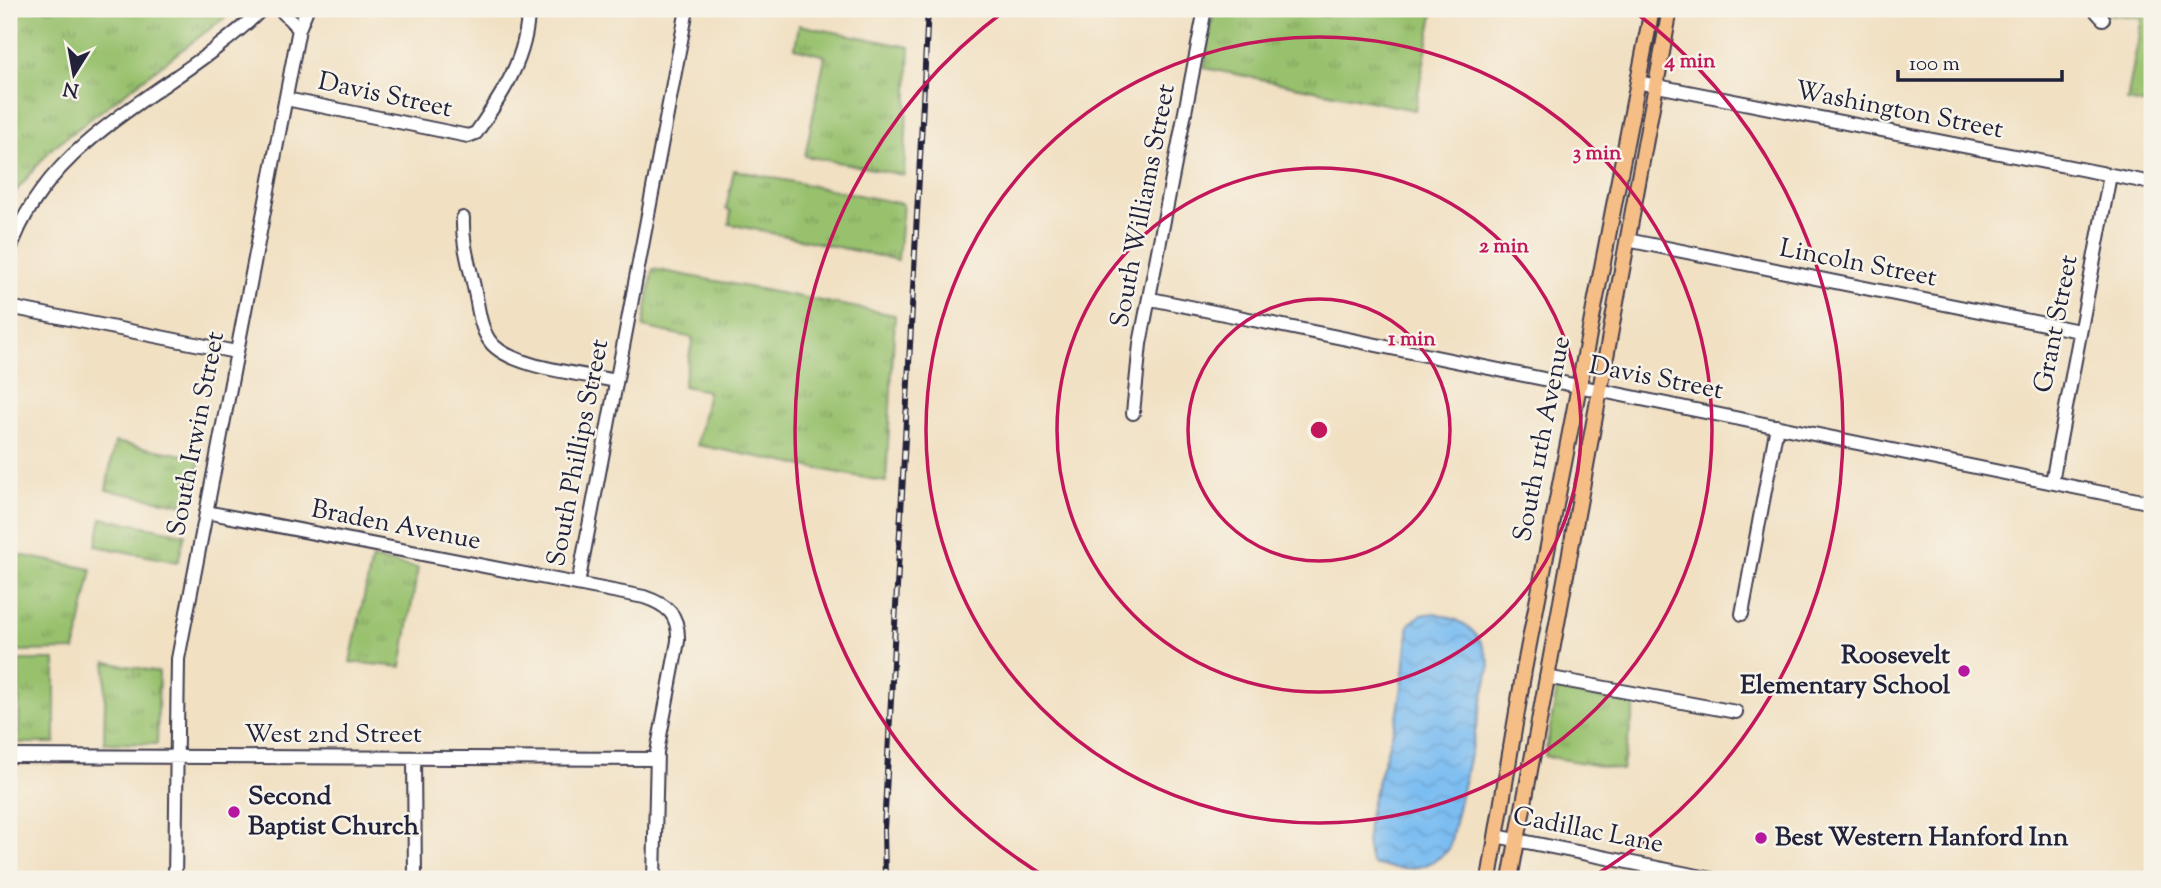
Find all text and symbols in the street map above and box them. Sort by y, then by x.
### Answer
north arrow [38,38,108,108]
scale bar [1898,38,2063,82]
text: 4 min [1664,47,1716,77]
text: 100 m [1909,50,1960,80]
street label: Davis Street [315,64,456,128]
street label: Washington Street [1792,73,2006,149]
text: N [61,74,81,103]
street label: South Williams Street [1102,81,1186,331]
text: 3 min [1573,139,1622,169]
street label: Lincoln Street [1776,231,1940,297]
text: 2 min [1479,232,1530,262]
street label: Grant Street [2026,252,2089,396]
text: 1 min [1388,325,1436,355]
street label: South Irwin Street [159,329,235,539]
street label: South 11th Avenue [1505,333,1581,545]
street label: South Phillips Street [539,336,619,570]
street label: Davis Street [1586,348,1726,410]
centre of rings [1307,418,1331,442]
street label: Braden Avenue [308,491,484,561]
place label: Roosevelt Elementary School [1740,638,1951,705]
marker: Roosevelt Elementary School [1956,663,1972,679]
street label: West 2nd Street [244,717,422,754]
place label: Second Baptist Church [248,779,420,846]
street label: Cadillac Lane [1510,798,1666,864]
marker: Second Baptist Church [226,804,242,820]
place label: Best Western Hanford Inn [1775,820,2069,857]
marker: Best Western Hanford Inn [1753,830,1769,846]

